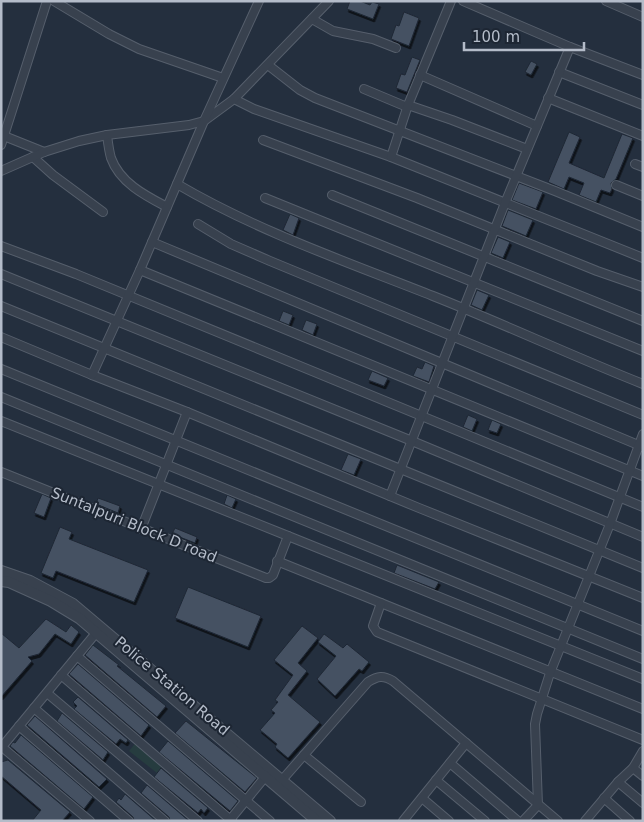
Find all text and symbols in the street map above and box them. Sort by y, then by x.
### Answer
scale bar [464,20,584,52]
text: 100 m [472,28,520,46]
street label: Suntalpuri Block D road [48,483,220,567]
street label: Police Station Road [111,633,233,739]

